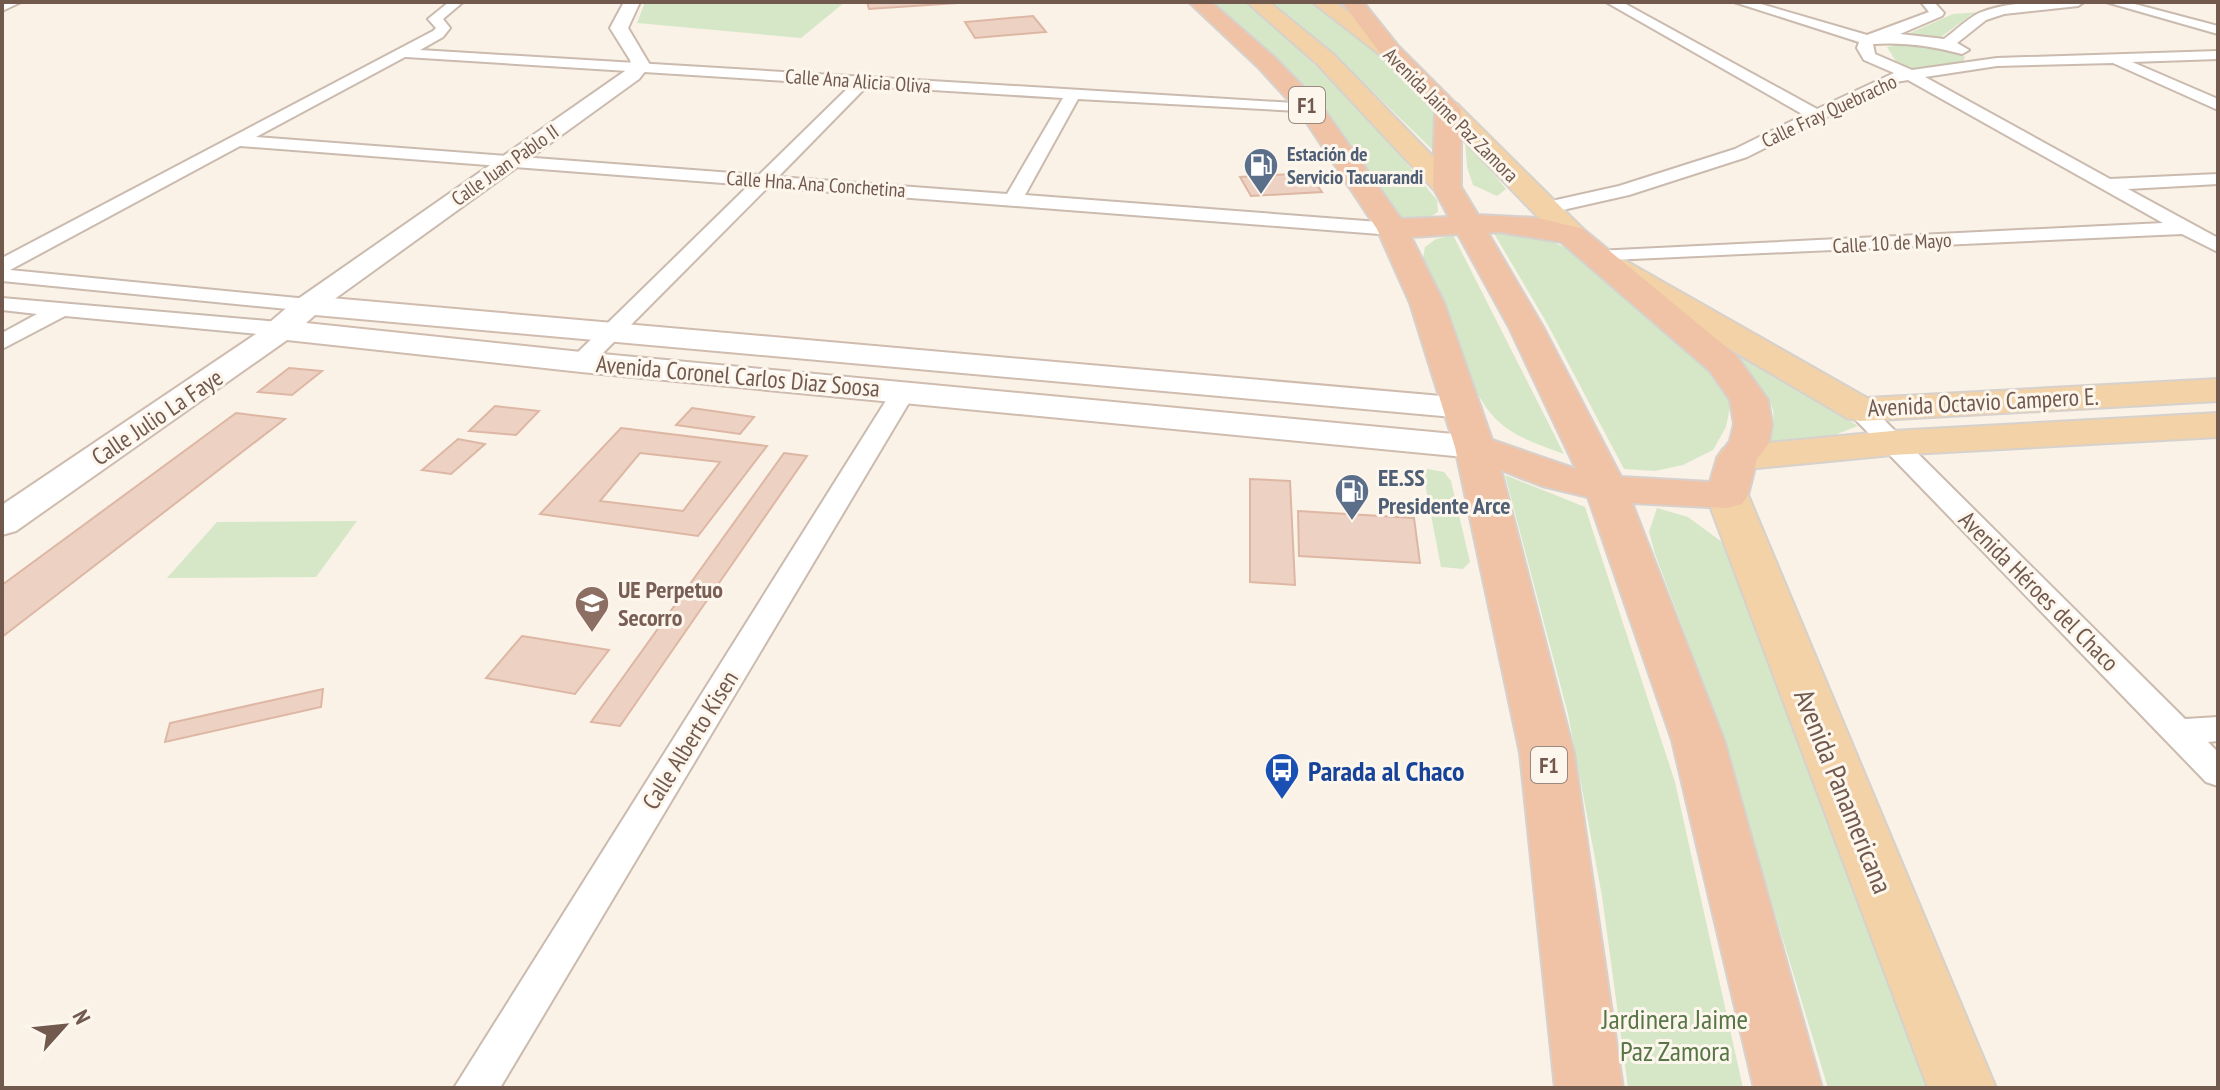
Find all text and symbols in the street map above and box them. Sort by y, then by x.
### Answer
street label: Avenida Jaime Paz Zamora [1378,42,1524,188]
street label: Calle Ana Alicia Oliva [784,63,932,99]
street label: Calle Fray Quebracho [1757,68,1901,154]
road number: F1 [1289,87,1325,123]
street label: Calle Juan Pablo II [446,118,564,212]
place label: Estación de Servicio Tacuarandi [1287,141,1423,190]
fuel station icon: Estación de Servicio Tacuarandi [1242,146,1280,196]
street label: Calle Hna. Ana Conchetina [726,165,906,203]
street label: Calle 10 de Mayo [1832,227,1952,259]
street label: Avenida Coronel Carlos Diaz Soosa [595,348,881,404]
street label: Calle Julio La Faye [85,362,229,472]
street label: Avenida Octavio Campero E. [1867,380,2099,424]
place label: EE.SS Presidente Arce [1378,462,1511,521]
fuel station icon: EE.SS Presidente Arce [1333,472,1371,522]
street label: Avenida Héroes del Chaco [1952,504,2126,678]
place label: UE Perpetuo Secorro [618,574,723,633]
school or university icon: UE Perpetuo Secorro [573,584,611,634]
street label: Calle Alberto Kisen [635,665,745,815]
street label: Avenida Panamericana [1786,683,1902,899]
road number: F1 [1531,747,1567,783]
bus stop icon: Parada al Chaco [1263,751,1301,801]
place label: Parada al Chaco [1308,752,1464,789]
north arrow [24,986,104,1066]
park label: Jardinera Jaime Paz Zamora [1601,1000,1748,1069]
text: N [67,1005,97,1029]

